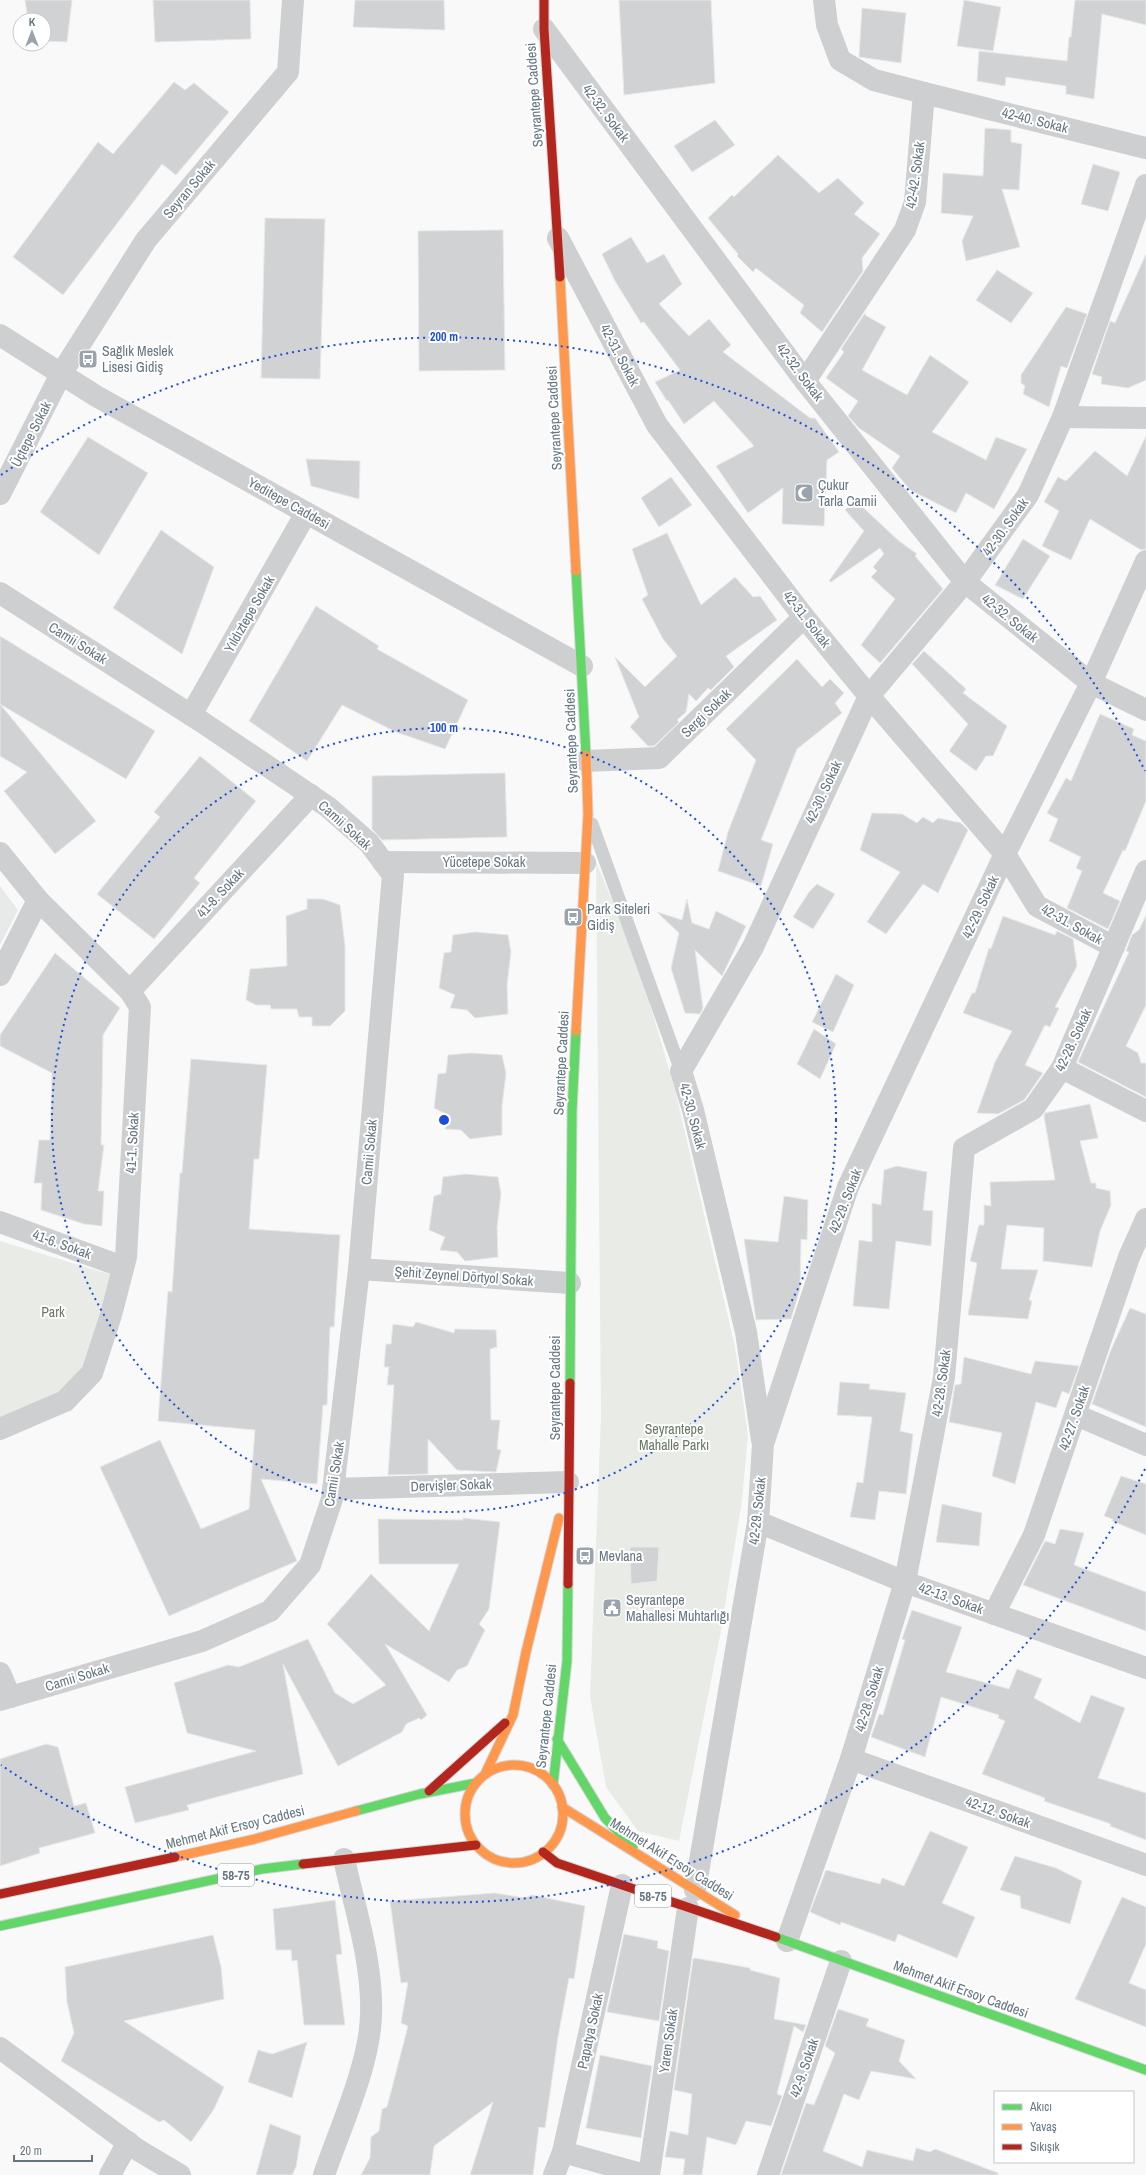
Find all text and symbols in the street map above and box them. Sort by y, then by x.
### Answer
north arrow [12,12,52,52]
text: K [29,15,36,29]
street label: Seyrantepe Caddesi [521,42,547,148]
street label: 42-32. Sokak [578,81,634,146]
street label: 42-40. Sokak [1000,103,1070,137]
street label: 42-42. Sokak [901,140,929,210]
street label: Seyran Sokak [159,156,219,222]
street label: 42-31. Sokak [596,321,644,389]
text: 200 m [430,329,458,345]
street label: 42-32. Sokak [772,340,828,405]
place label: Sağlık Meslek Lisesi Gidiş [102,342,174,376]
bus stop icon: Sağlık Meslek Lisesi Gidiş [77,348,99,370]
street label: Seyrantepe Caddesi [542,365,566,471]
street label: Üçtepe Sokak [7,398,55,470]
street label: Yeditepe Caddesi [245,473,333,533]
place label: Çukur Tarla Camii [818,476,877,510]
mosque icon: Çukur Tarla Camii [793,482,815,504]
street label: 42-30. Sokak [978,494,1032,560]
street label: Yıldıztepe Sokak [220,572,278,656]
street label: 42-31. Sokak [779,587,835,651]
street label: 42-32. Sokak [978,590,1042,646]
street label: Camii Sokak [45,618,111,668]
street label: Sergi Sokak [677,685,735,741]
street label: Seyrantepe Caddesi [560,688,582,794]
text: 100 m [430,720,458,736]
street label: 42-30. Sokak [801,757,846,826]
street label: Camii Sokak [315,796,376,854]
street label: Yücetepe Sokak [443,853,526,871]
street label: 41-8. Sokak [193,864,248,922]
street label: 42-29. Sokak [958,872,1003,941]
place label: Park Siteleri Gidiş [587,900,650,934]
street label: 42-31. Sokak [1038,900,1106,948]
bus stop icon: Park Siteleri Gidiş [562,906,584,928]
street label: 42-28. Sokak [1051,1005,1096,1074]
street label: Seyrantepe Caddesi [549,1010,573,1116]
street label: 42-30. Sokak [676,1081,711,1151]
street label: 41-1. Sokak [121,1112,143,1174]
centre of rings [437,1113,451,1127]
street label: Camii Sokak [357,1118,381,1186]
street label: 42-29. Sokak [824,1166,866,1236]
street label: 41-6. Sokak [30,1225,94,1263]
street label: Şehit Zeynel Dörtyol Sokak [394,1262,534,1290]
park label: Park [41,1303,65,1321]
street label: Seyrantepe Caddesi [546,1336,564,1440]
street label: 42-28. Sokak [927,1348,955,1418]
street label: 42-27. Sokak [1054,1383,1094,1453]
park label: Seyrantepe Mahalle Parkı [639,1420,709,1454]
street label: Camii Sokak [320,1440,348,1508]
street label: Dervişler Sokak [410,1475,492,1495]
street label: 42-29. Sokak [745,1476,770,1546]
bus stop icon: Mevlana [574,1545,596,1567]
place label: Mevlana [599,1547,643,1565]
street label: 42-13. Sokak [916,1578,986,1618]
place label: Seyrantepe Mahallesi Muhtarlığı [626,1591,729,1625]
public building icon: Seyrantepe Mahallesi Muhtarlığı [601,1597,623,1619]
street label: Camii Sokak [43,1659,111,1695]
street label: Seyrantepe Caddesi [532,1663,560,1769]
street label: 42-28. Sokak [851,1664,888,1734]
street label: 42-12. Sokak [963,1792,1033,1832]
street label: Mehmet Akif Ersoy Caddesi [164,1801,306,1853]
street label: Mehmet Akif Ersoy Caddesi [607,1814,737,1904]
road number: 58-75 [218,1864,254,1886]
road number: 58-75 [635,1885,671,1907]
street label: Mehmet Akif Ersoy Caddesi [891,1956,1031,2022]
street label: Papatya Sokak [573,1991,607,2071]
street label: Yaren Sokak [655,2007,681,2074]
street label: 42-9. Sokak [786,2036,823,2100]
legend [994,2091,1134,2163]
text: Akıcı [1029,2099,1052,2115]
text: Yavaş [1030,2119,1057,2135]
scale bar [14,2137,92,2163]
text: Sıkışık [1030,2139,1060,2155]
text: 20 m [20,2143,42,2159]

